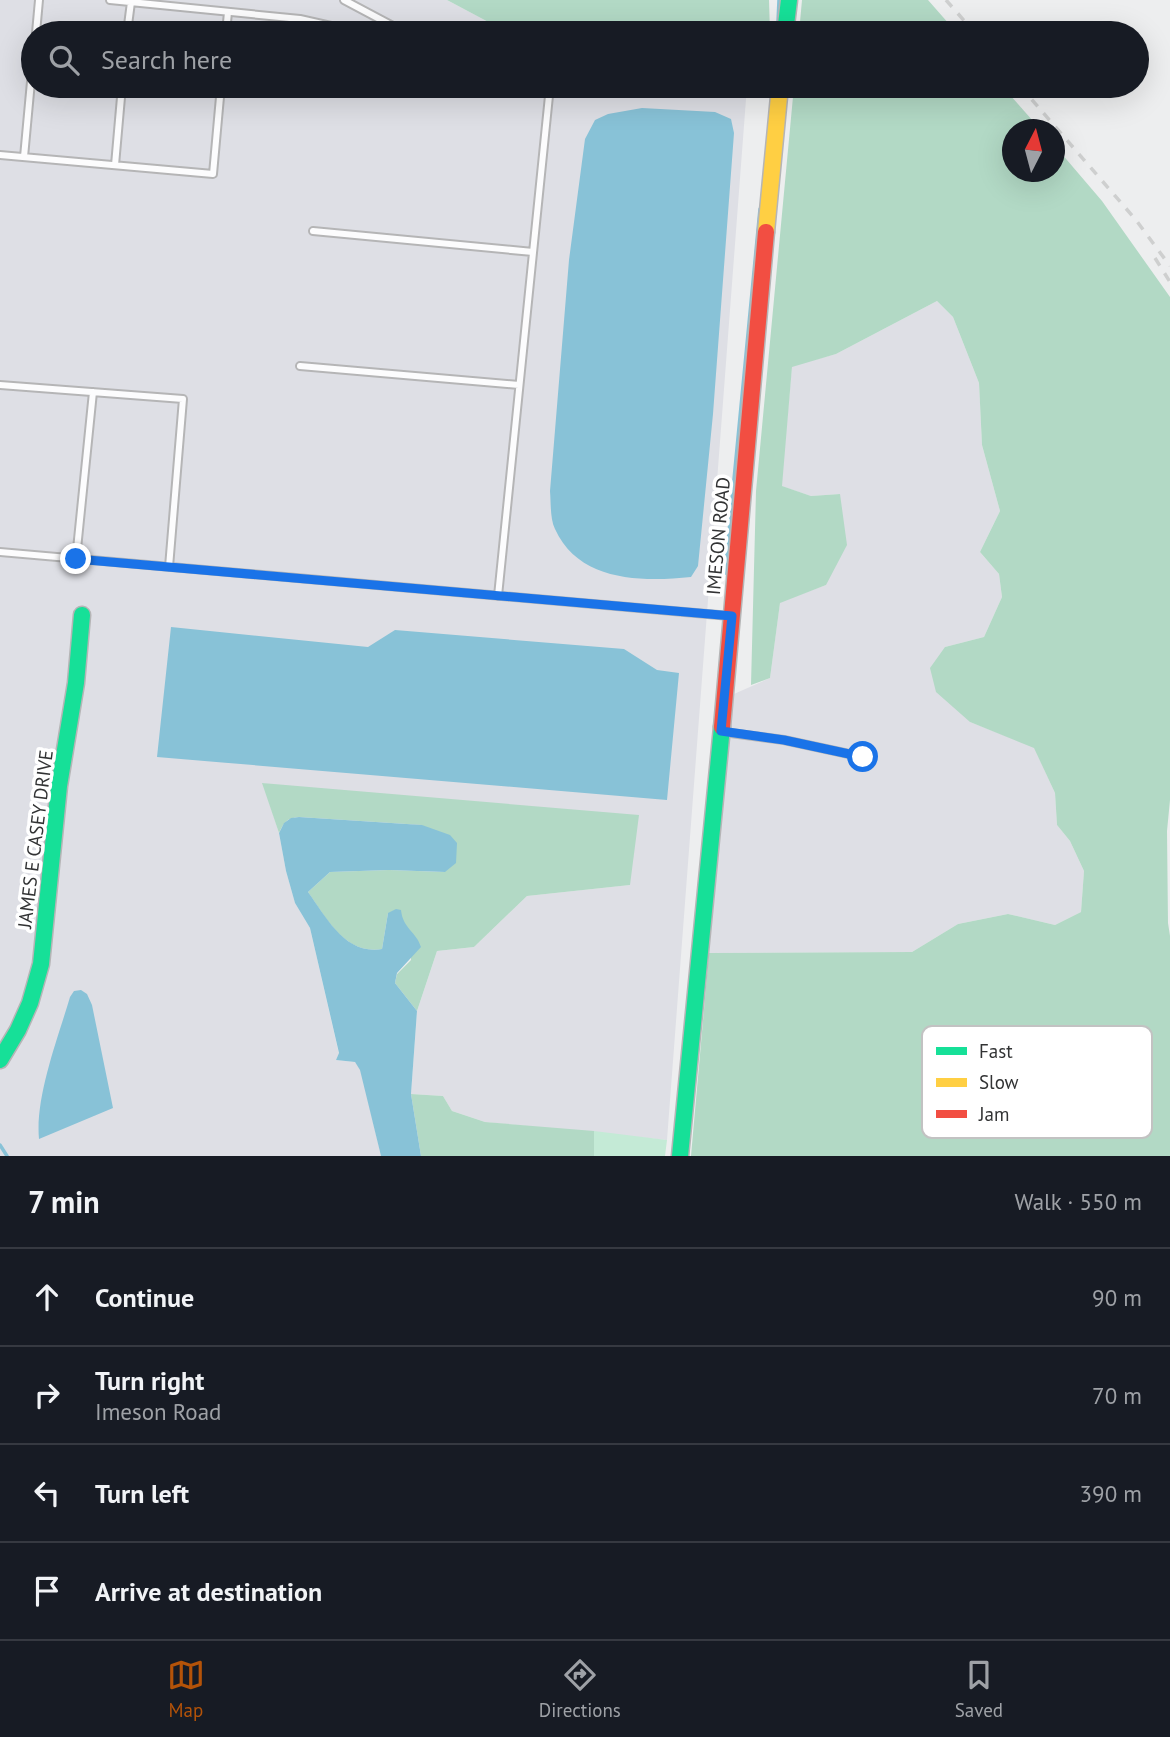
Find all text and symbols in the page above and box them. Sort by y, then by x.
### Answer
search box [21,21,1149,98]
icon: search [45,41,83,79]
text: Search here [101,43,232,76]
north arrow [1002,119,1065,182]
street label: IMESON ROAD [701,476,735,596]
route end [60,543,91,574]
route start [847,741,878,772]
street label: JAMES E CASEY DRIVE [12,748,58,930]
legend [922,1026,1152,1138]
text: Fast [979,1039,1013,1063]
text: Slow [979,1070,1019,1094]
text: Jam [978,1102,1009,1126]
text: 7 min [28,1182,100,1221]
text: Walk · 550 m [1015,1187,1142,1216]
icon: ahead [28,1278,66,1316]
text: Continue [95,1281,194,1314]
text: 90 m [1092,1283,1142,1312]
text: Turn right [95,1364,204,1397]
icon: right [28,1376,66,1414]
text: 70 m [1092,1381,1142,1410]
text: Imeson Road [95,1397,221,1426]
icon: left [28,1474,66,1512]
text: Turn left [95,1477,189,1510]
text: 390 m [1080,1479,1142,1508]
icon: arrive [28,1572,66,1610]
text: Arrive at destination [95,1575,322,1608]
tab: Map [167,1656,205,1722]
tab: Directions [539,1656,621,1722]
tab: Saved [955,1656,1003,1722]

